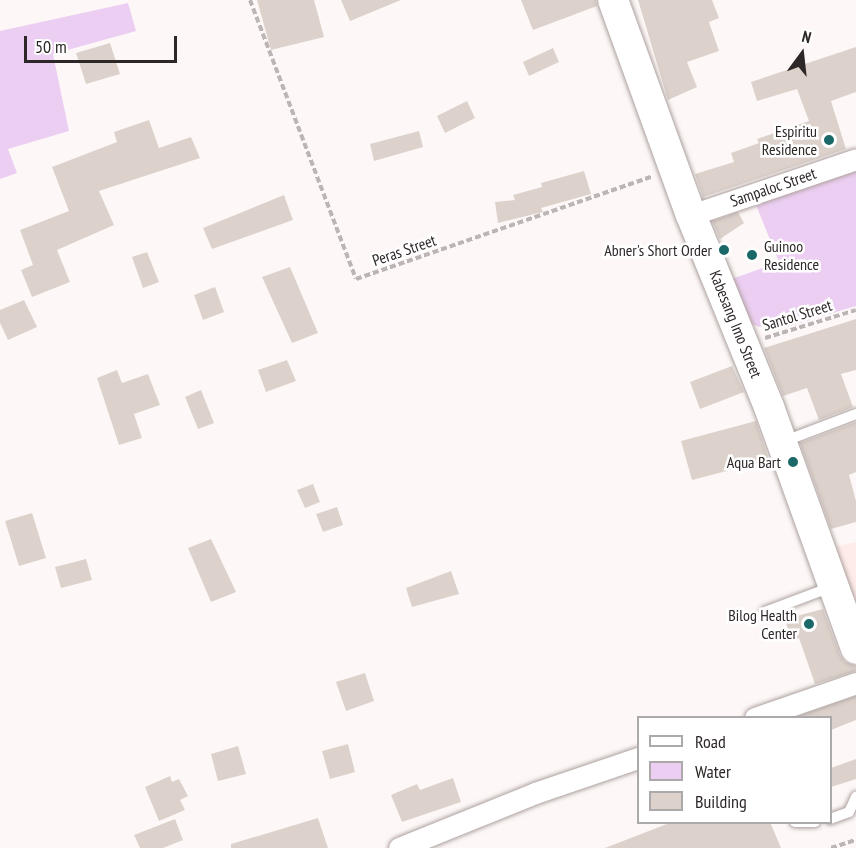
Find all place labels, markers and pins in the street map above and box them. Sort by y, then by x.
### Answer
place label: Espiritu Residence [762,121,817,159]
marker: Espiritu Residence [822,133,836,147]
place label: Guinoo Residence [764,236,819,274]
place label: Abner's Short Order [604,240,712,260]
marker: Abner's Short Order [717,243,731,257]
marker: Guinoo Residence [745,248,759,262]
place label: Aqua Bart [727,452,781,472]
marker: Aqua Bart [786,455,800,469]
place label: Bilog Health Center [728,605,797,643]
marker: Bilog Health Center [802,617,816,631]

